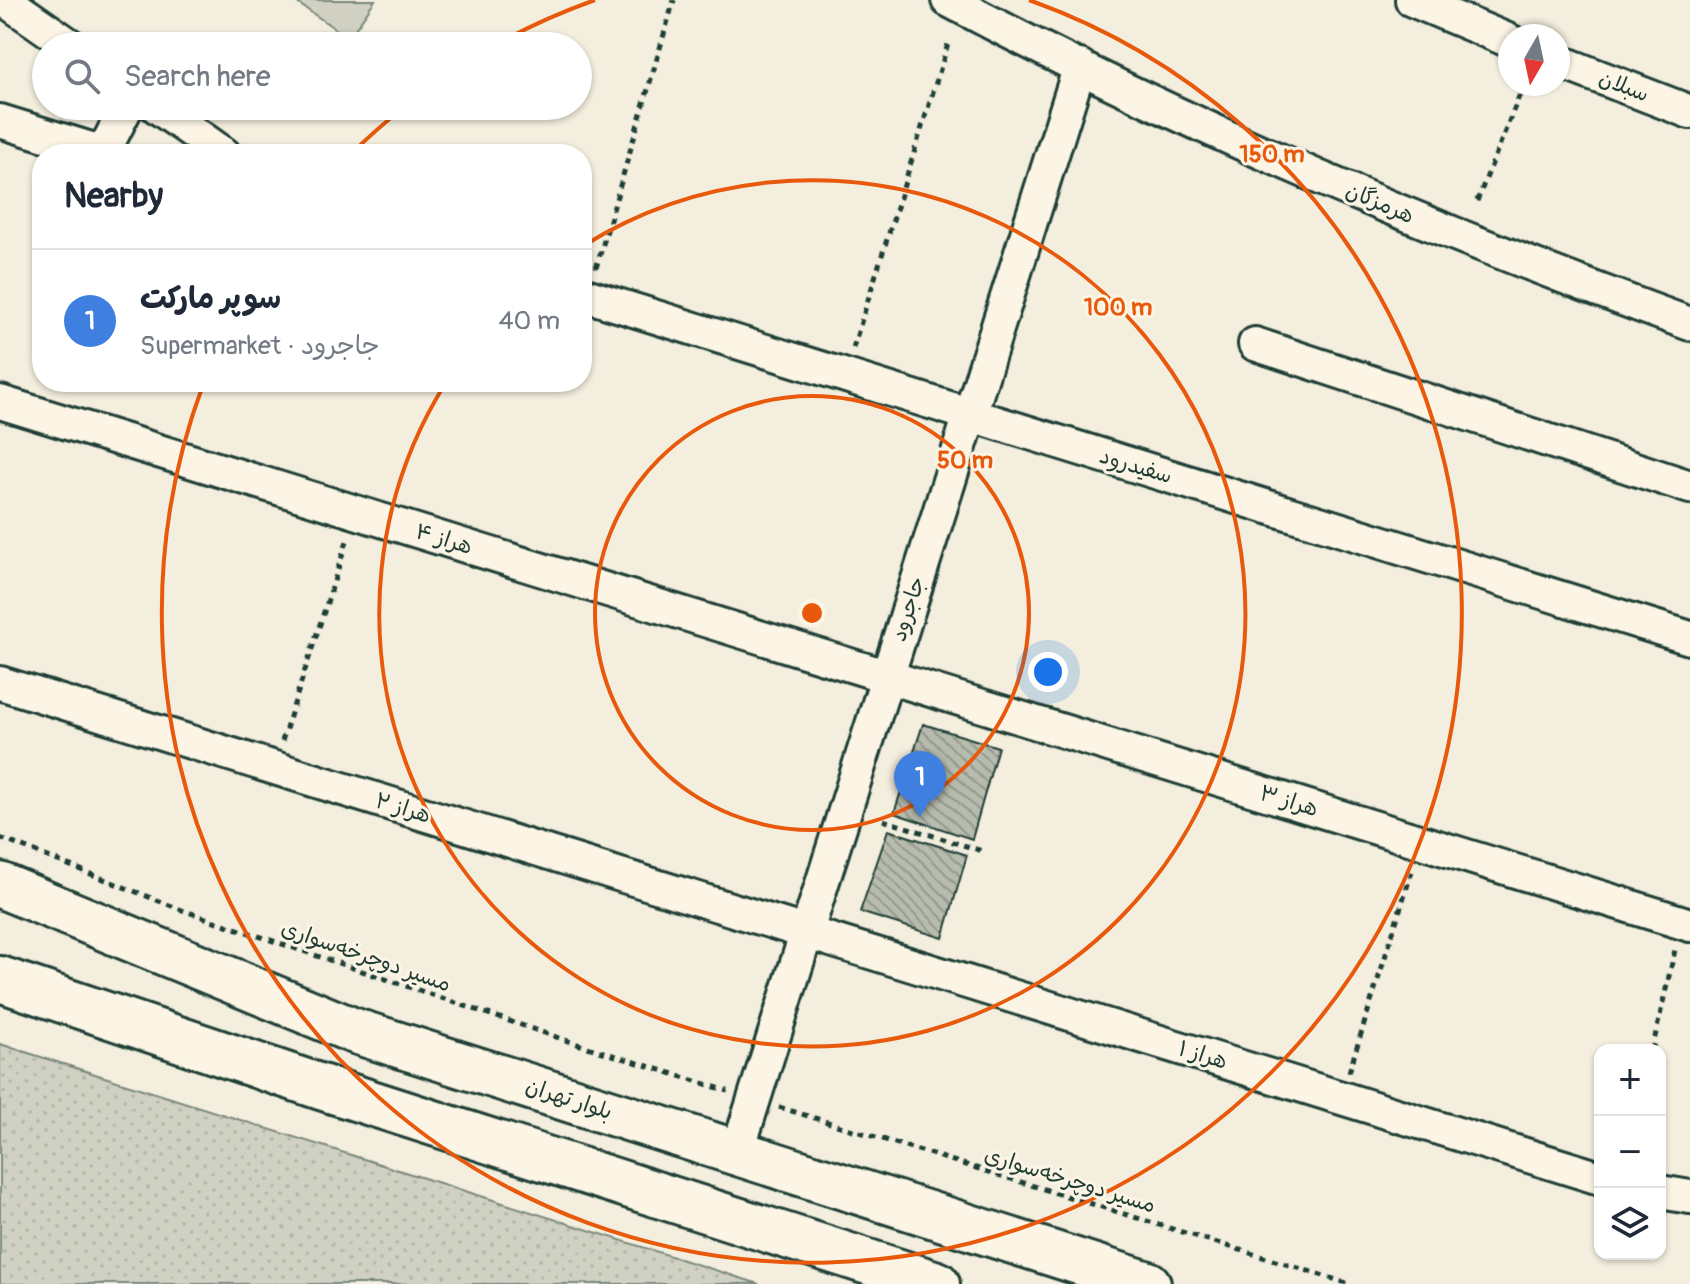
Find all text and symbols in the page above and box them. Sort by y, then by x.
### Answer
north arrow [1498,24,1570,96]
search box [32,32,592,120]
icon: search [60,54,104,98]
text: Search here [124,58,271,95]
street label: سبلان [1595,64,1653,108]
text: 150 m [1239,140,1305,169]
text: Nearby [64,175,163,218]
street label: هرمزگان [1341,176,1419,230]
text: سوپر مارکت [140,280,281,317]
text: 100 m [1084,293,1152,322]
text: 1 [85,305,95,337]
text: 40 m [498,305,560,337]
text: Supermarket · جاجرود [140,330,380,362]
street label: سفیدرود [1096,442,1176,490]
text: 50 m [937,446,993,475]
street label: هراز ۴ [412,517,476,561]
street label: جاجرود [884,573,932,645]
centre of rings [798,599,826,627]
your location [1028,652,1068,692]
pin: 1 [894,751,946,817]
street label: هراز ۳ [1256,779,1322,823]
street label: هراز ۲ [372,786,434,830]
street label: مسیر دوچرخه‌سواری [277,914,455,998]
street label: هراز ۱ [1175,1034,1231,1076]
map controls [1594,1044,1666,1260]
button: + [1594,1044,1666,1116]
street label: بلوار تهران [522,1072,616,1126]
button: − [1594,1116,1666,1188]
street label: مسیر دوچرخه‌سواری [981,1141,1159,1219]
button: layers [1594,1188,1666,1260]

